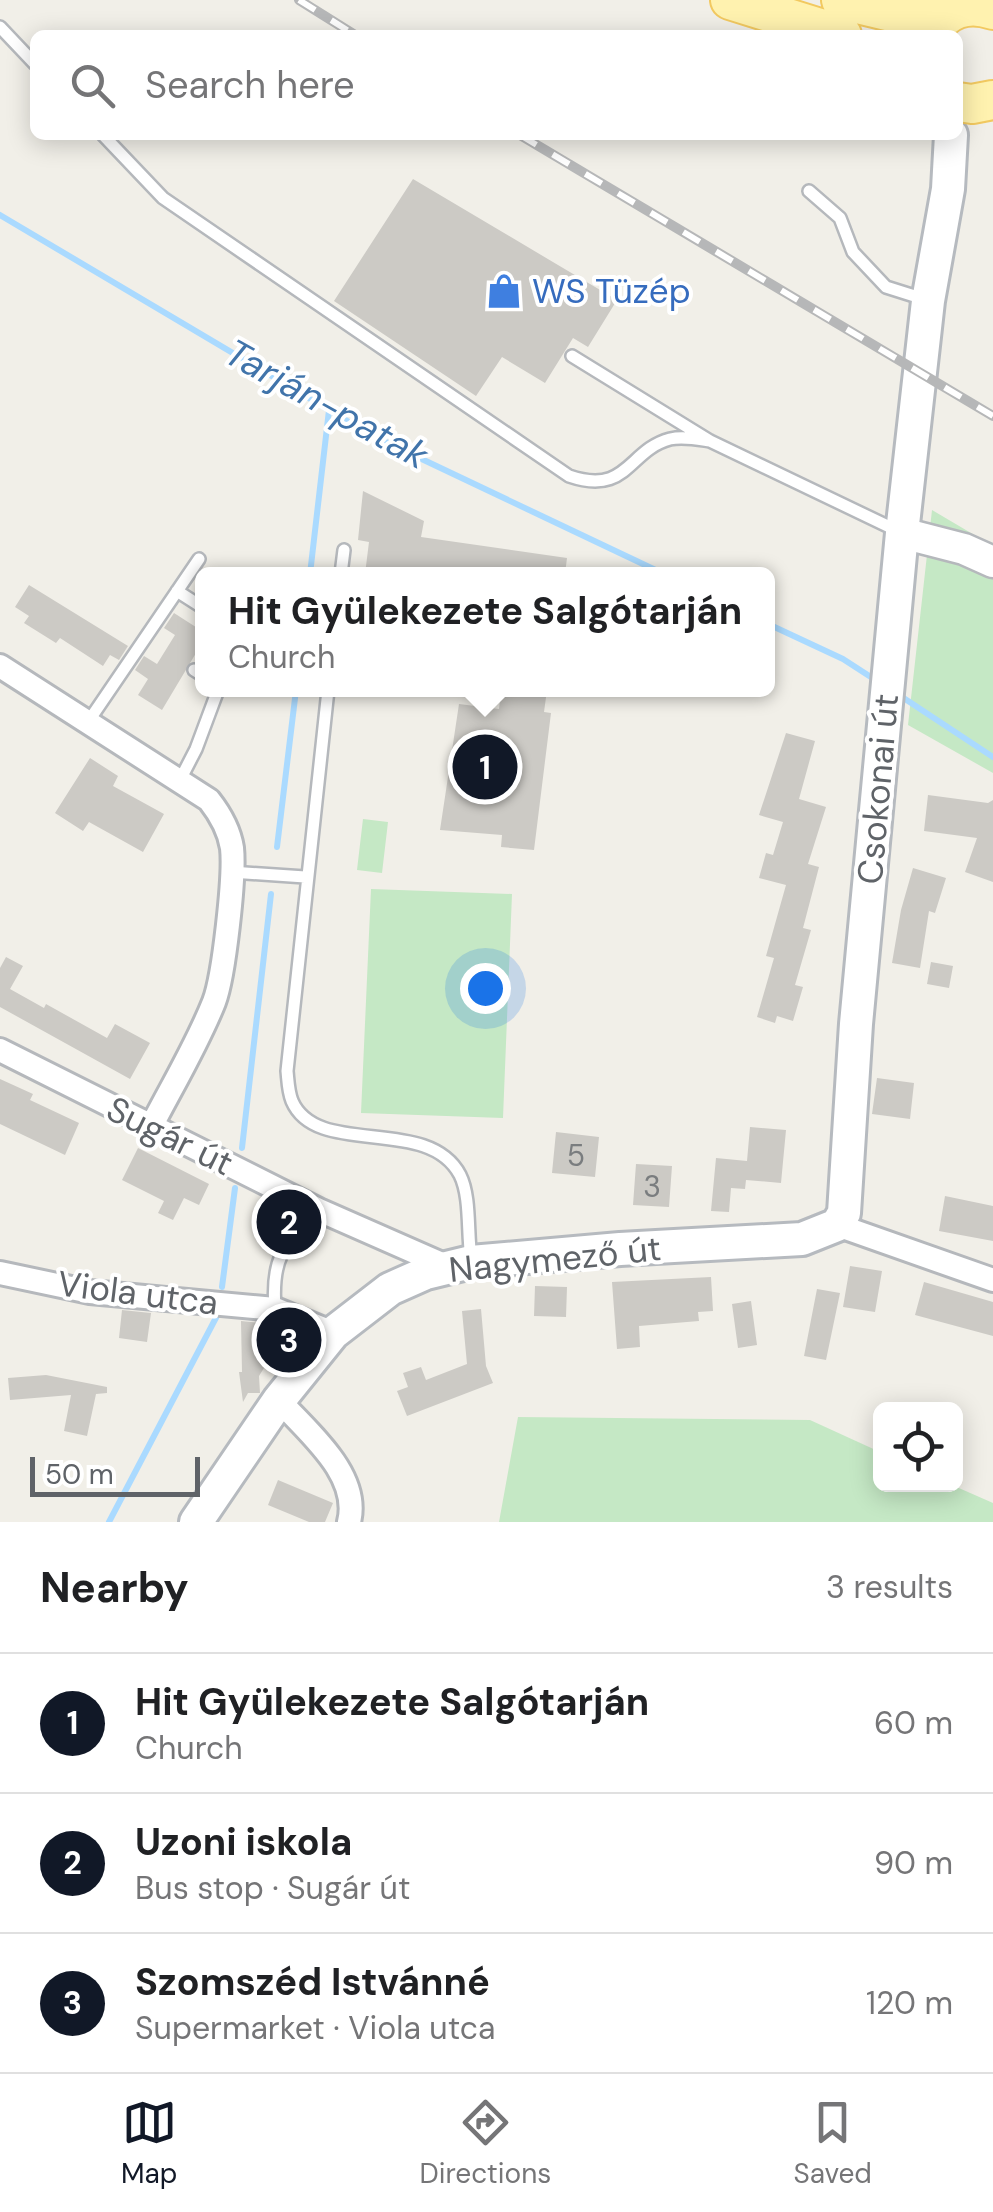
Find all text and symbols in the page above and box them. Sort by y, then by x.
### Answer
search box [30,30,963,140]
icon: search [65,58,120,113]
text: Search here [145,60,355,110]
place label: WS Tüzép [532,268,691,314]
shop icon: WS Tüzép [485,272,523,310]
water label: Tarján-patak [216,327,438,481]
popup [195,567,775,697]
text: Hit Gyülekezete Salgótarján [228,586,742,636]
text: Church [228,636,336,678]
street label: Csokonai út [847,692,909,886]
pin: 1 [452,730,518,804]
your location [460,963,511,1014]
street label: Sugár út [99,1086,241,1186]
house number: 5 [567,1136,585,1175]
house number: 3 [643,1167,661,1206]
pin: 2 [256,1184,322,1260]
street label: Nagymező út [447,1225,663,1293]
street label: Viola utca [55,1260,221,1326]
pin: 3 [256,1302,322,1378]
map controls [873,1402,963,1492]
button: locate [873,1402,963,1492]
scale bar [30,1452,200,1496]
text: 50 m [45,1456,114,1493]
text: Nearby [40,1560,189,1615]
text: 3 results [826,1566,953,1608]
text: Hit Gyülekezete Salgótarján [135,1677,649,1727]
text: 1 [67,1702,78,1744]
text: 60 m [874,1702,953,1744]
text: Church [135,1727,243,1769]
text: Uzoni iskola [135,1817,352,1867]
text: 2 [63,1842,82,1884]
text: 90 m [874,1842,953,1884]
text: Bus stop · Sugár út [135,1867,410,1909]
text: Szomszéd Istvánné [135,1957,490,2007]
text: 3 [63,1982,82,2024]
text: 120 m [866,1982,953,2024]
text: Supermarket · Viola utca [135,2007,495,2049]
tab: Map [121,2095,177,2192]
tab: Directions [420,2095,551,2192]
tab: Saved [793,2095,872,2192]

